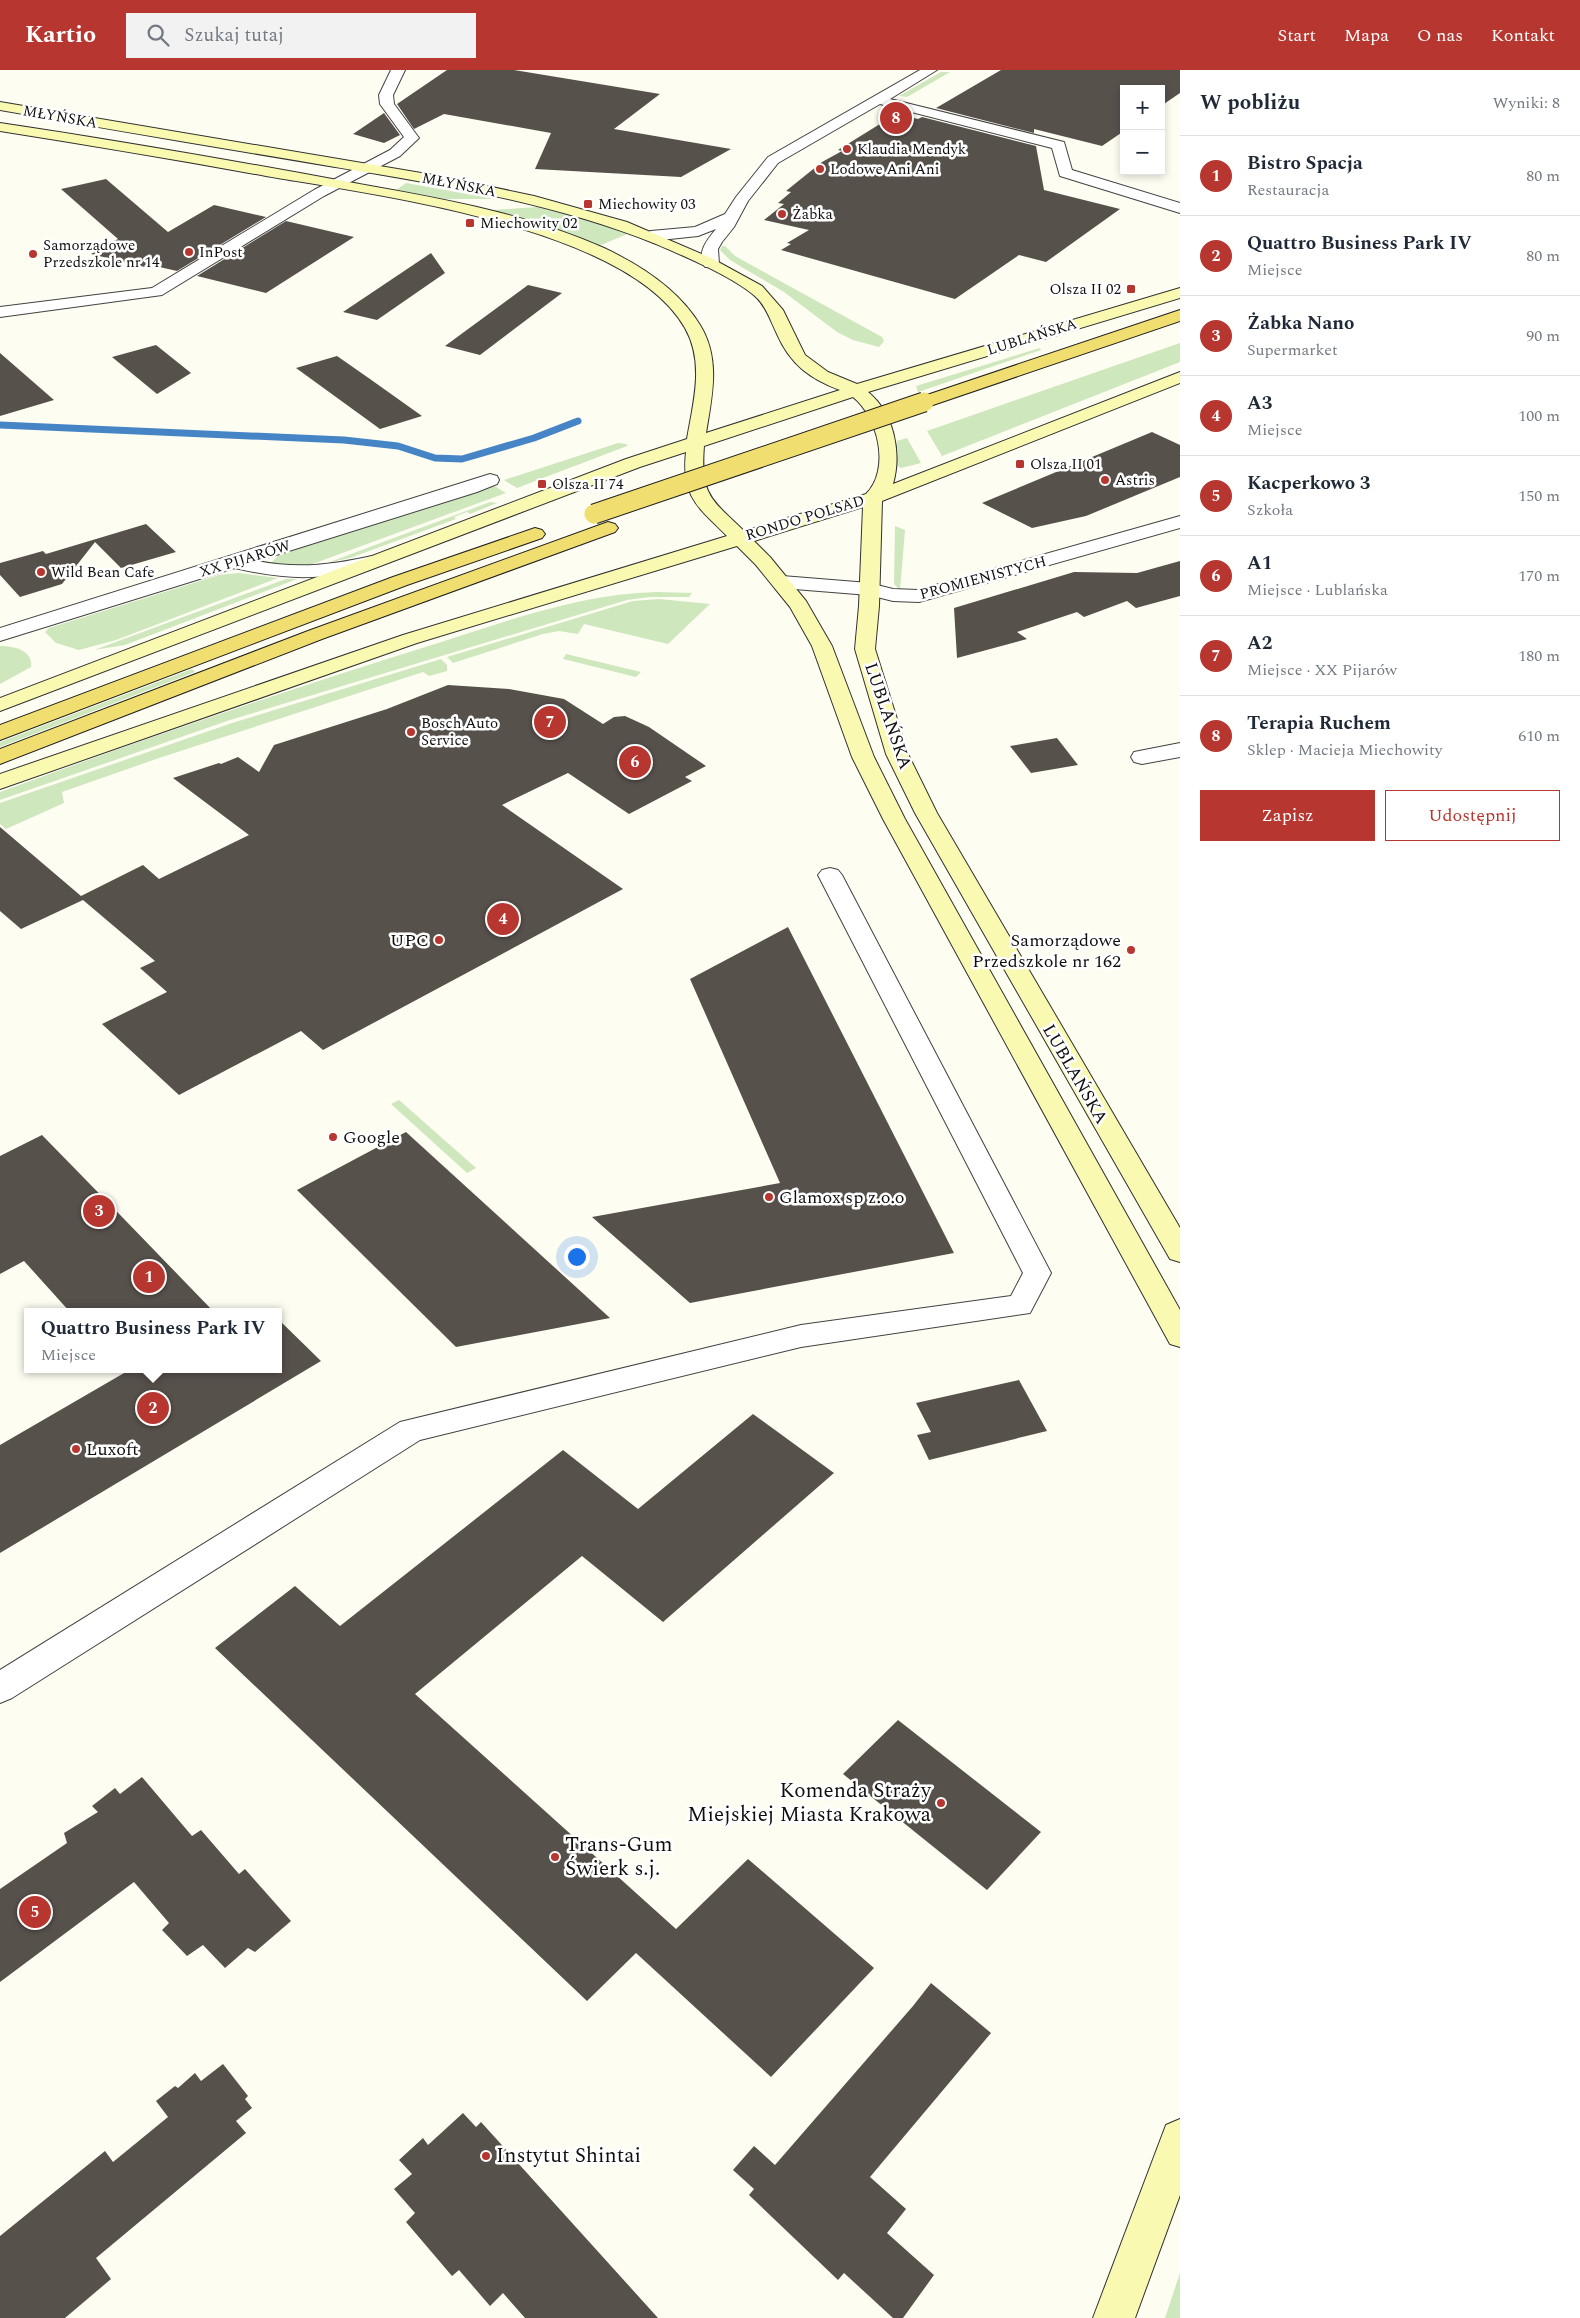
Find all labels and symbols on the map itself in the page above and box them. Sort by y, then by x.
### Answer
street label: MŁYŃSKA [21,99,99,135]
pin: 8 [880,99,912,137]
place label: Klaudia Mendyk [857,138,966,161]
marker: Klaudia Mendyk [841,143,853,155]
place label: Lodowe Ani Ani [830,158,939,181]
marker: Lodowe Ani Ani [814,163,826,175]
street label: MŁYŃSKA [420,167,498,203]
place label: Miechowity 03 [598,193,696,216]
marker: Miechowity 03 [582,198,594,210]
place label: Żabka [792,203,833,226]
marker: Żabka [776,208,788,220]
place label: Miechowity 02 [480,212,578,235]
marker: Miechowity 02 [464,217,476,229]
place label: Samorządowe Przedszkole nr 14 [43,234,160,274]
place label: InPost [199,241,243,264]
marker: InPost [183,246,195,258]
marker: Samorządowe Przedszkole nr 14 [27,248,39,260]
place label: Olsza II 02 [1049,278,1121,301]
marker: Olsza II 02 [1125,283,1137,295]
street label: LUBLAŃSKA [984,312,1080,362]
place label: Olsza II 01 [1030,453,1102,476]
marker: Olsza II 01 [1014,458,1026,470]
place label: Astris [1115,469,1155,492]
place label: Olsza II 74 [552,473,624,496]
marker: Astris [1099,474,1111,486]
marker: Olsza II 74 [536,478,548,490]
street label: RONDO POLSAD [743,489,867,547]
street label: XX PIJARÓW [197,534,294,584]
street label: PROMIENISTYCH [917,550,1049,606]
place label: Wild Bean Cafe [51,561,154,584]
marker: Wild Bean Cafe [35,566,47,578]
street label: LUBLAŃSKA [857,659,919,773]
pin: 7 [534,703,566,741]
place label: Bosch Auto Service [421,712,498,752]
marker: Bosch Auto Service [405,726,417,738]
pin: 6 [619,743,651,781]
pin: 4 [487,900,519,938]
place label: UPC [390,927,429,954]
place label: Samorządowe Przedszkole nr 162 [972,927,1121,975]
marker: UPC [433,934,445,946]
marker: Samorządowe Przedszkole nr 162 [1125,944,1137,956]
street label: LUBLAŃSKA [1035,1019,1115,1129]
place label: Google [343,1124,400,1151]
marker: Google [327,1131,339,1143]
place label: Glamox sp z.o.o [779,1184,904,1211]
marker: Glamox sp z.o.o [763,1191,775,1203]
pin: 3 [83,1192,115,1230]
your location [564,1244,590,1270]
pin: 1 [133,1258,165,1296]
pin: 2 [137,1389,169,1427]
place label: Luxoft [86,1436,138,1463]
marker: Luxoft [70,1443,82,1455]
place label: Komenda Straży Miejskiej Miasta Krakowa [687,1775,932,1831]
marker: Komenda Straży Miejskiej Miasta Krakowa [935,1797,947,1809]
place label: Trans-Gum Świerk s.j. [565,1829,672,1885]
marker: Trans-Gum Świerk s.j. [549,1851,561,1863]
pin: 5 [19,1893,51,1931]
place label: Instytut Shintai [496,2140,641,2172]
marker: Instytut Shintai [480,2150,492,2162]

